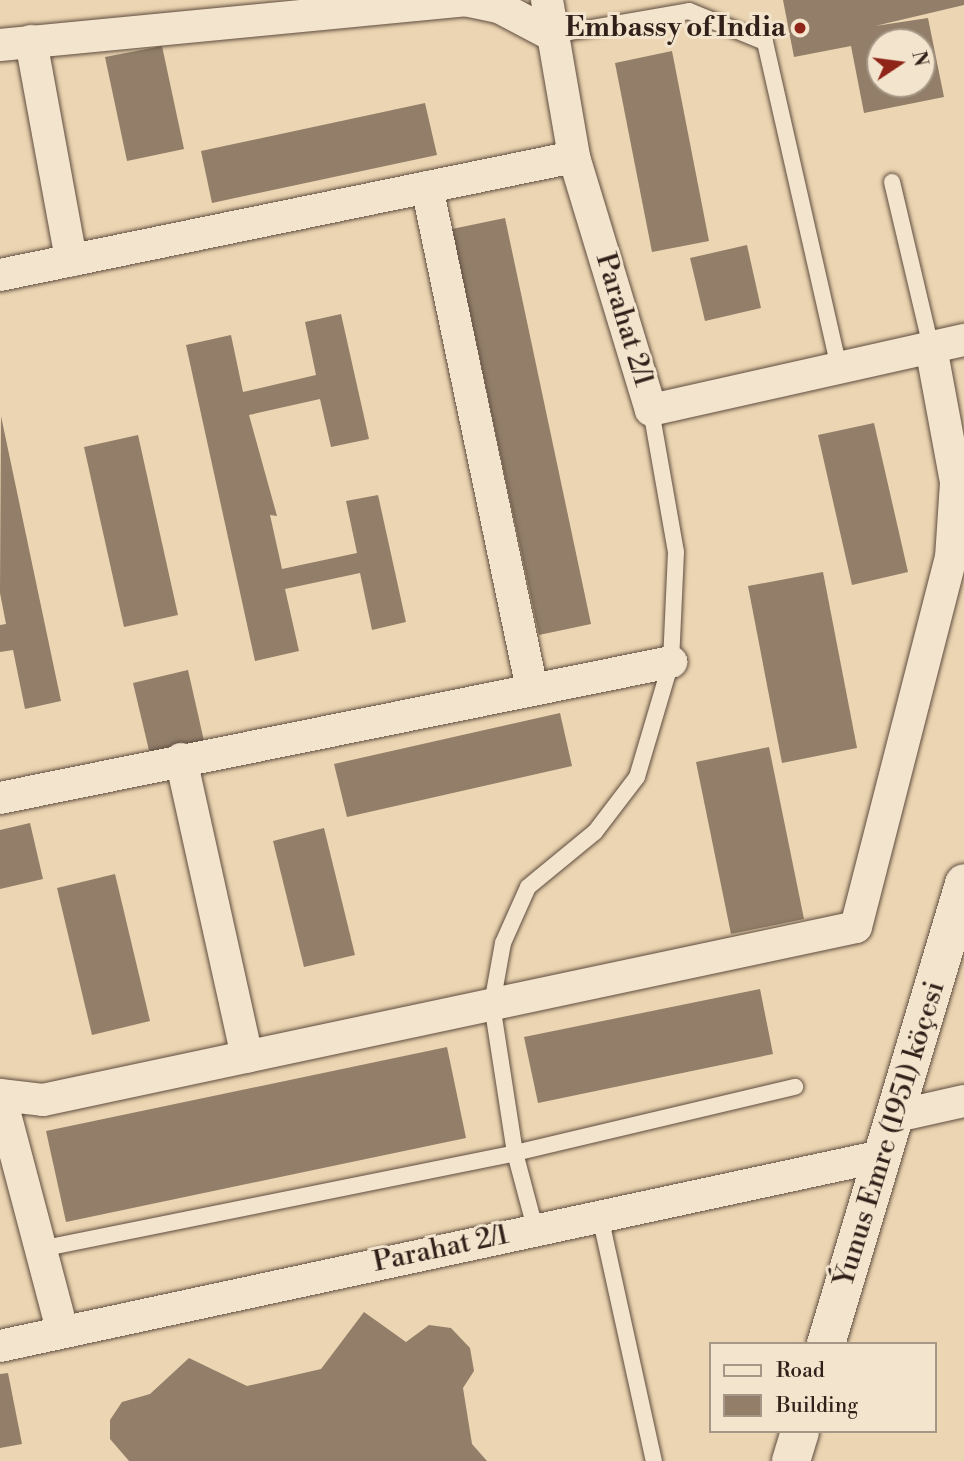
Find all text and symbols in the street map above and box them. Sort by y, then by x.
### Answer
place label: Embassy of India [565,11,786,45]
marker: Embassy of India [792,20,808,36]
north arrow [866,28,936,98]
text: N [906,49,933,69]
street label: Parahat 2/1 [588,249,660,391]
street label: Ýunus Emre (1951) köçesi [828,977,952,1291]
street label: Parahat 2/1 [370,1218,512,1280]
legend [708,1342,936,1433]
text: Road [776,1358,825,1384]
text: Building [776,1393,858,1419]

